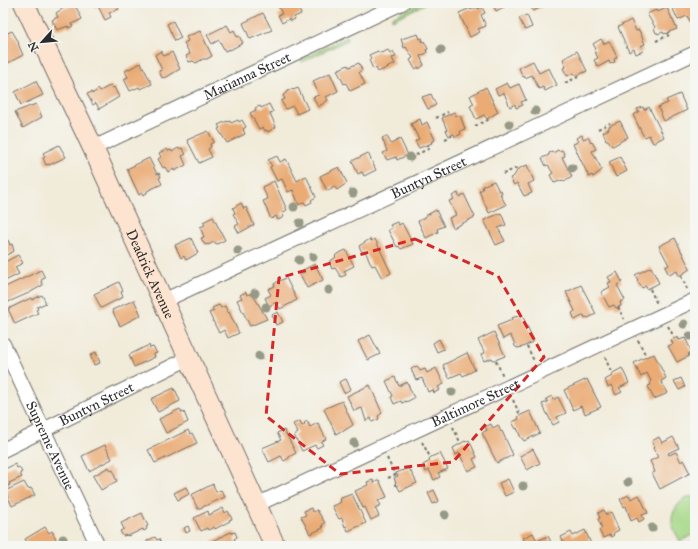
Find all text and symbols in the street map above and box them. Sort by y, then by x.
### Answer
north arrow [22,22,62,62]
text: N [25,39,41,53]
street label: Marianna Street [201,48,293,104]
street label: Buntyn Street [388,152,469,202]
street label: Deadrick Avenue [123,227,178,321]
street label: Baltimore Street [428,375,522,431]
street label: Buntyn Street [56,378,136,430]
street label: Supreme Avenue [23,398,79,493]

